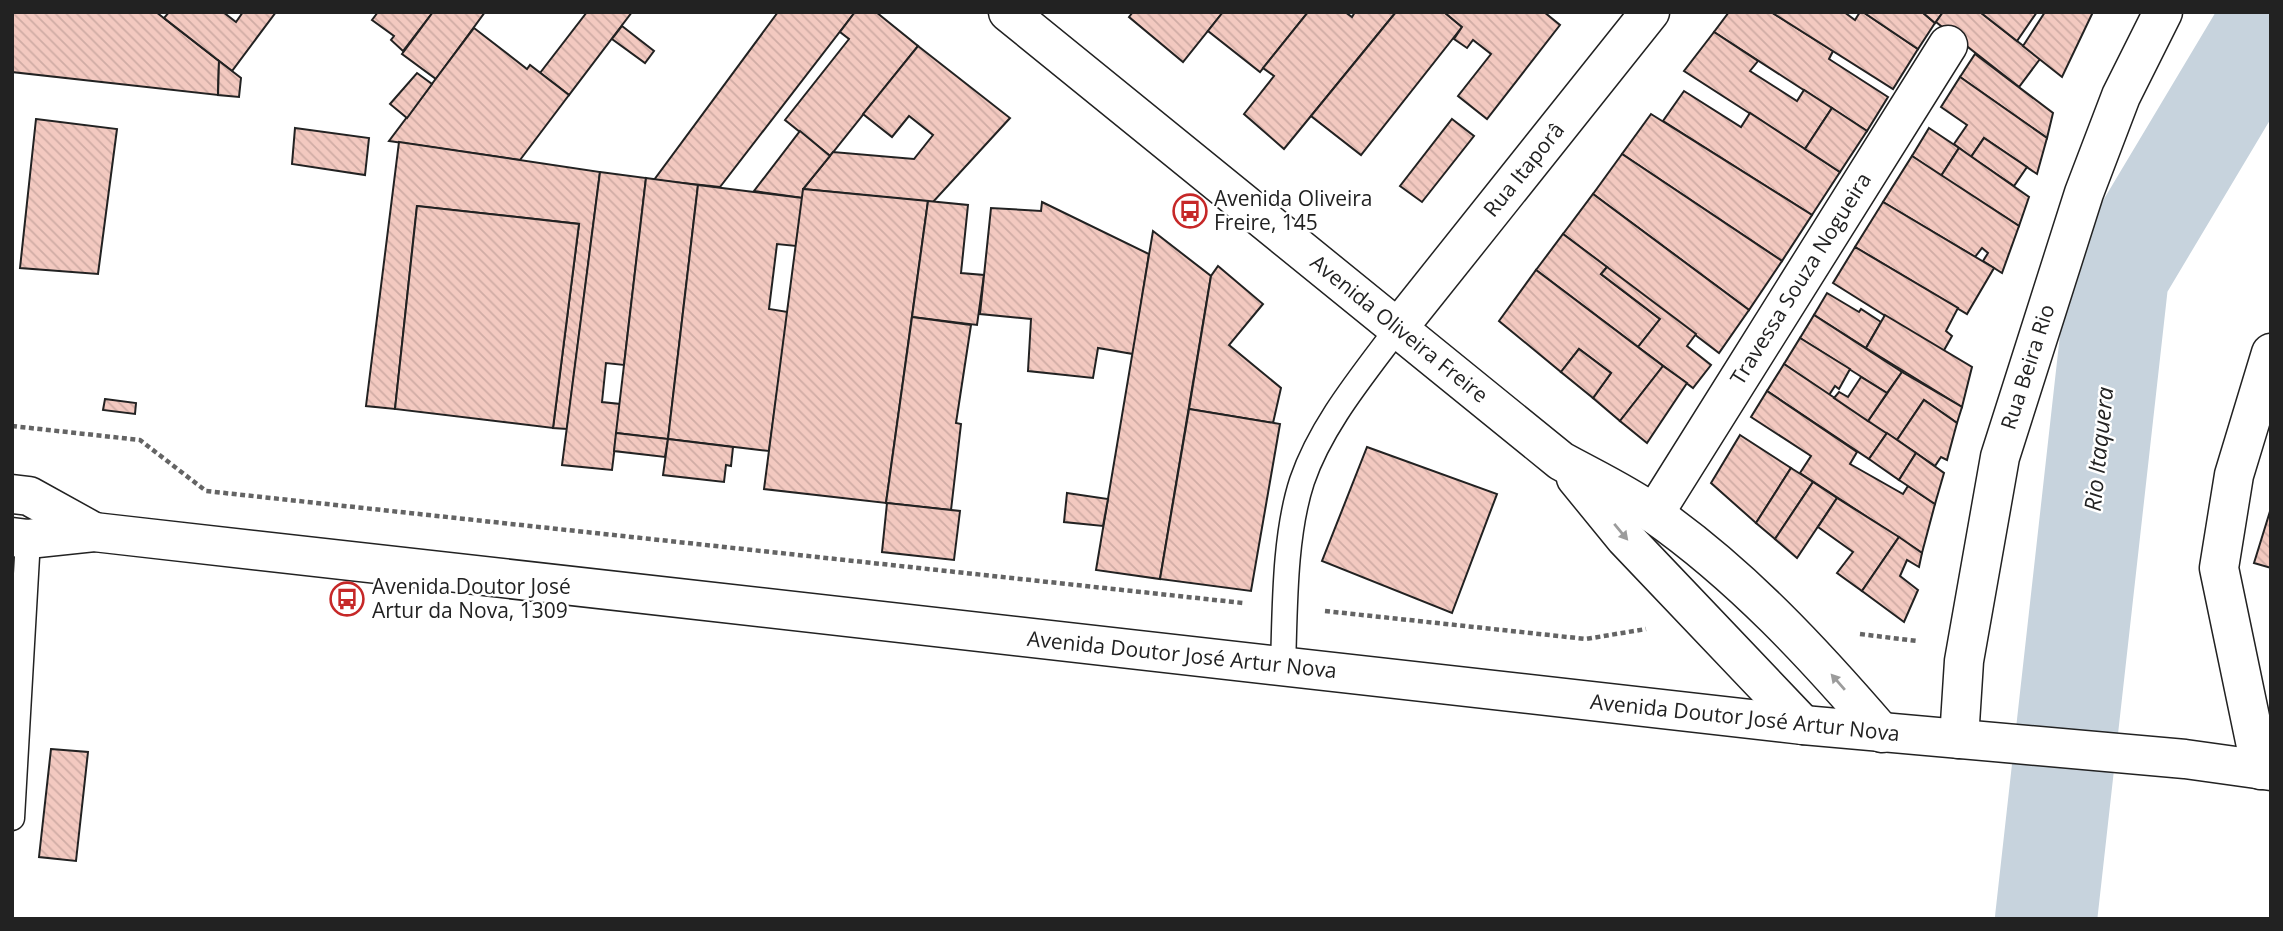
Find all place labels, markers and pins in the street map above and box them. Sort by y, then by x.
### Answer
place label: Avenida Oliveira Freire, 145 [1214,184,1372,236]
bus stop icon: Avenida Oliveira Freire, 145 [1171,192,1209,230]
place label: Avenida Doutor José Artur da Nova, 1309 [372,572,571,624]
bus stop icon: Avenida Doutor José Artur da Nova, 1309 [328,580,366,618]

